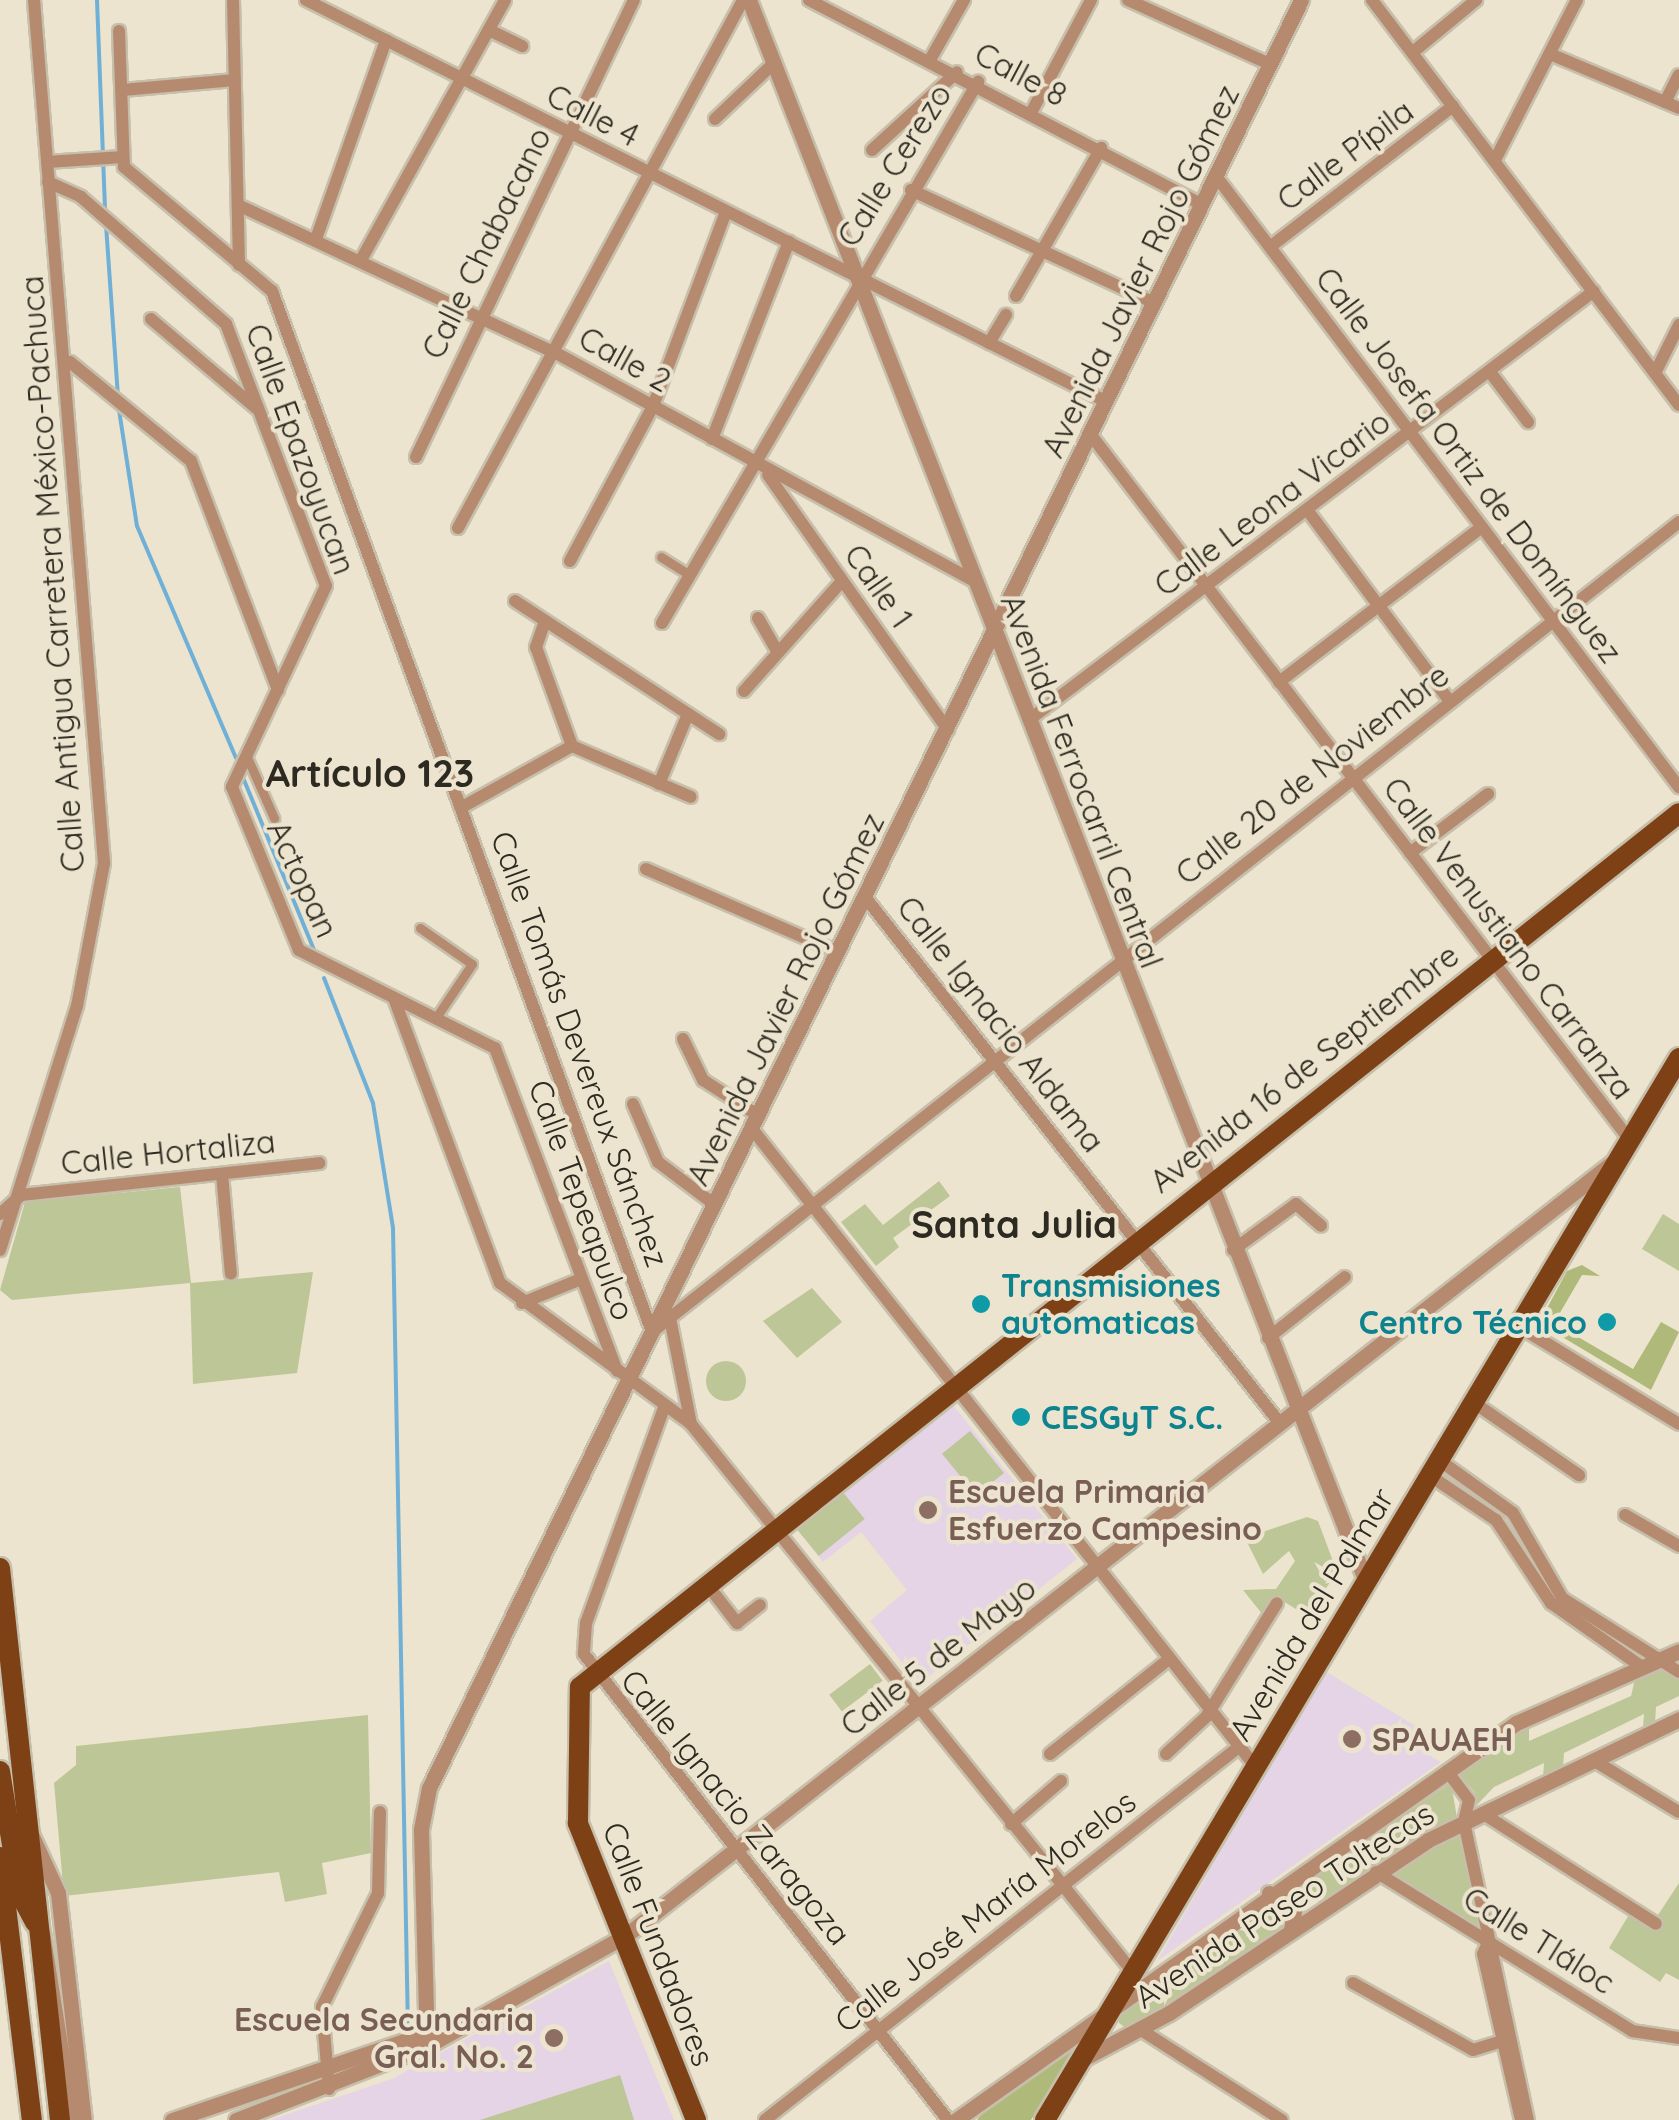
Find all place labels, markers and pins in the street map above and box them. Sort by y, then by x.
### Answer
place label: Transmisiones automaticas [1001,1267,1221,1342]
marker: Transmisiones automaticas [970,1293,992,1315]
place label: Centro Técnico [1359,1303,1587,1341]
marker: Centro Técnico [1596,1311,1618,1333]
place label: CESGyT S.C. [1041,1398,1223,1436]
marker: CESGyT S.C. [1010,1406,1032,1428]
place label: Escuela Primaria Esfuerzo Campesino [948,1473,1262,1548]
marker: Escuela Primaria Esfuerzo Campesino [917,1499,939,1521]
place label: SPAUAEH [1372,1720,1513,1758]
marker: SPAUAEH [1341,1728,1363,1750]
place label: Escuela Secundaria Gral. No. 2 [234,2001,534,2076]
marker: Escuela Secundaria Gral. No. 2 [543,2027,565,2049]

